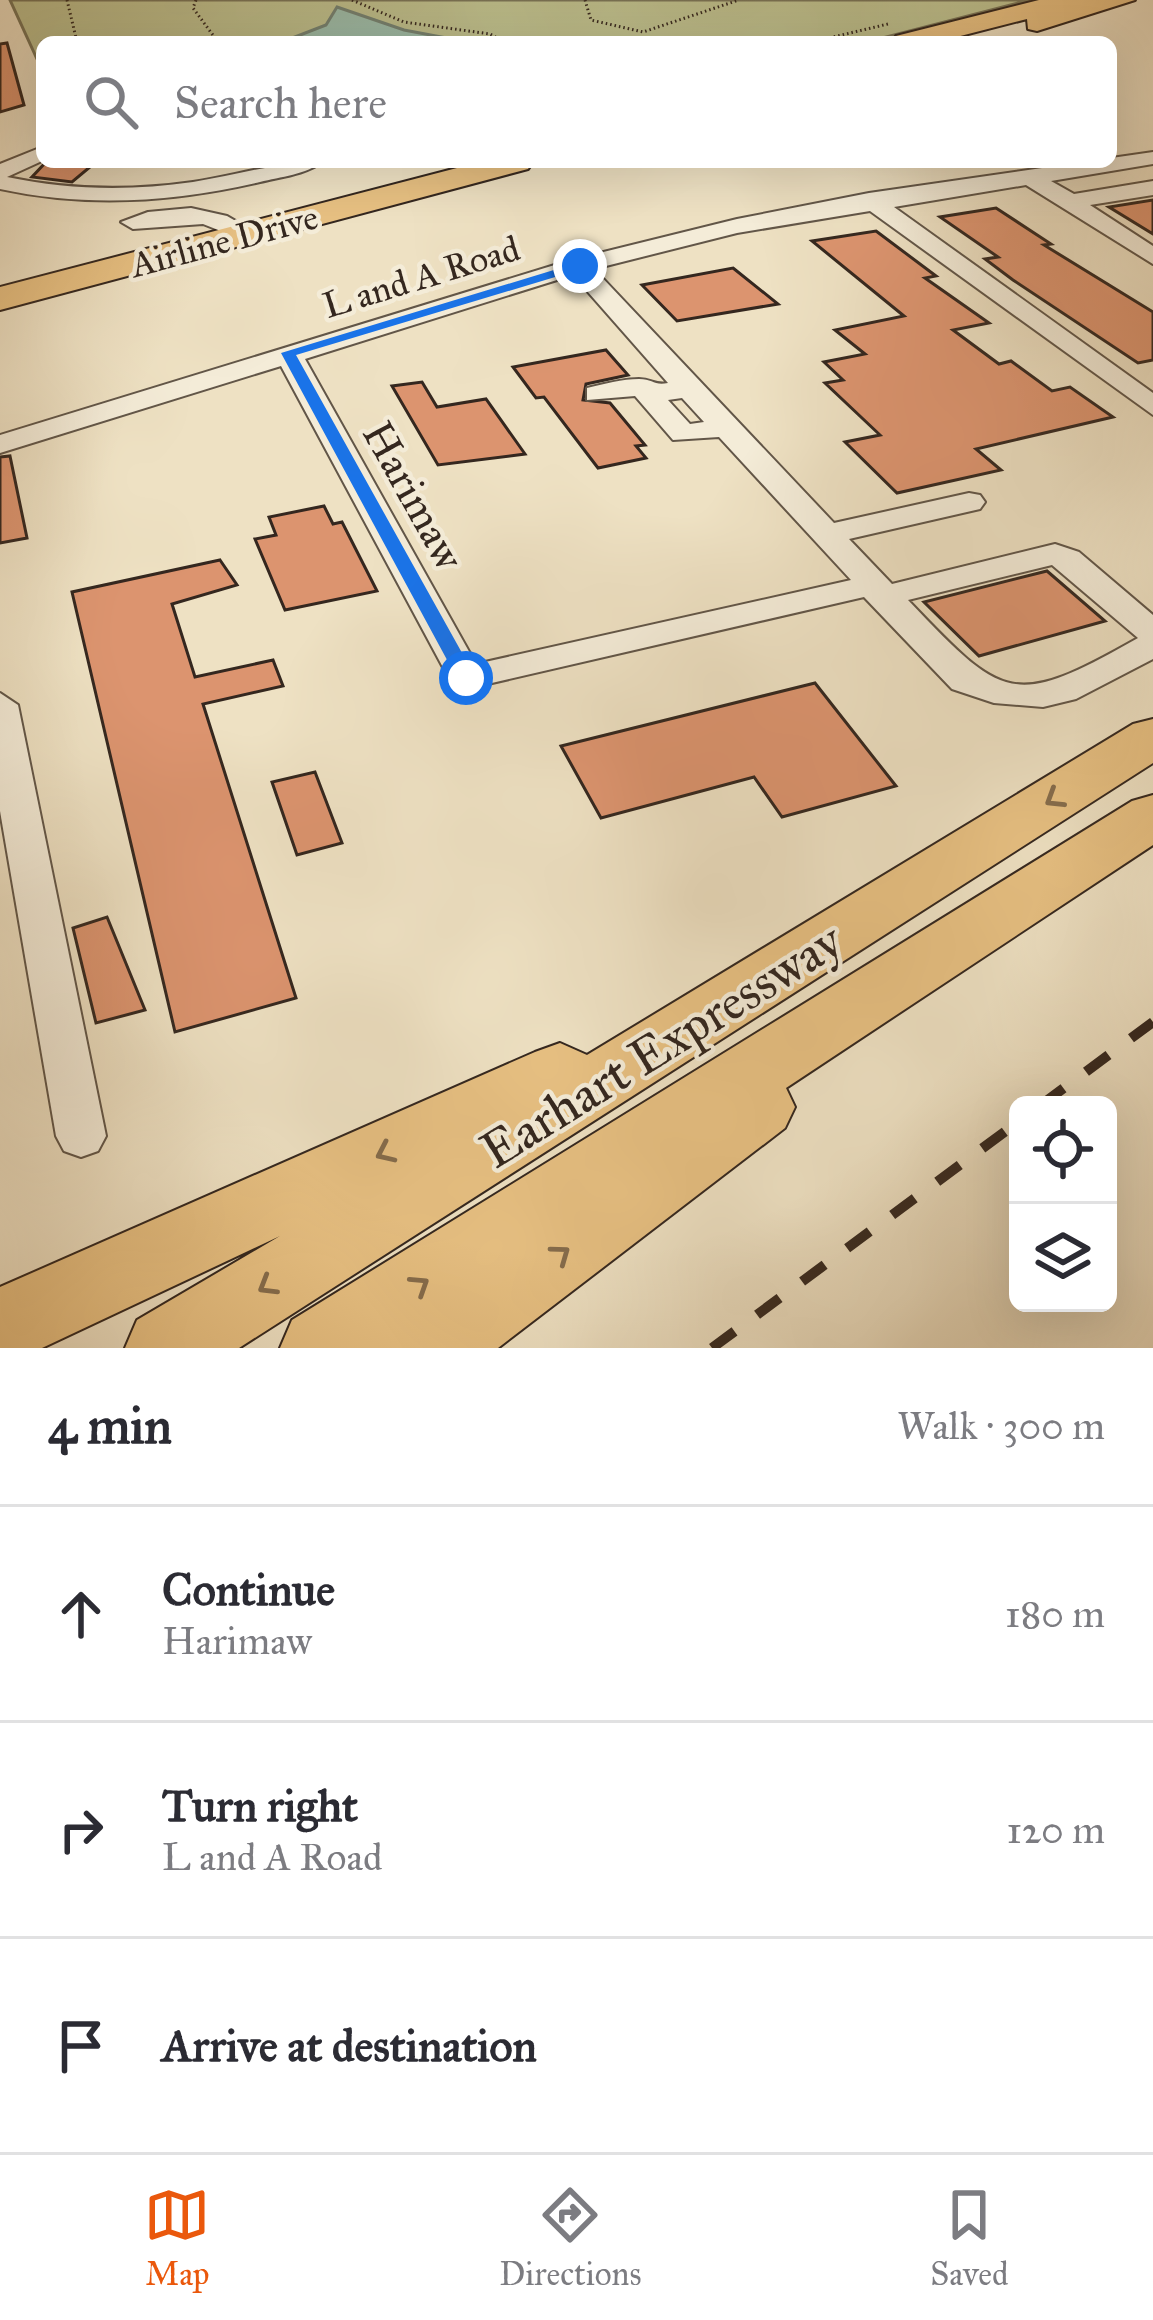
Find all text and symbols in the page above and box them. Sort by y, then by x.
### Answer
search box [36,36,1117,168]
icon: search [78,69,144,135]
text: Search here [174,75,387,130]
street label: Airline Drive [124,195,323,288]
street label: L and A Road [318,226,525,328]
route end [553,239,607,293]
street label: Harimaw [351,412,476,580]
route start [439,651,493,705]
one-way arrow [1045,785,1067,808]
street label: Earhart Expressway [469,909,855,1182]
map controls [1009,1096,1117,1312]
button: locate [1009,1096,1117,1204]
one-way arrow [376,1139,397,1162]
button: layers [1009,1204,1117,1312]
one-way arrow [548,1246,569,1268]
one-way arrow [258,1272,279,1295]
one-way arrow [407,1277,429,1299]
text: 4 min [48,1395,172,1457]
text: Walk · 300 m [897,1402,1105,1450]
text: Continue [162,1562,335,1617]
icon: ahead [48,1581,114,1647]
text: 180 m [1005,1590,1105,1638]
text: Harimaw [162,1617,312,1665]
text: Turn right [162,1778,358,1833]
icon: right [48,1797,114,1863]
text: 120 m [1006,1806,1105,1854]
text: L and A Road [162,1833,383,1881]
icon: arrive [48,2013,114,2079]
text: Arrive at destination [162,2018,537,2073]
tab: Map [144,2182,210,2294]
tab: Directions [499,2182,641,2294]
tab: Saved [930,2182,1009,2294]

